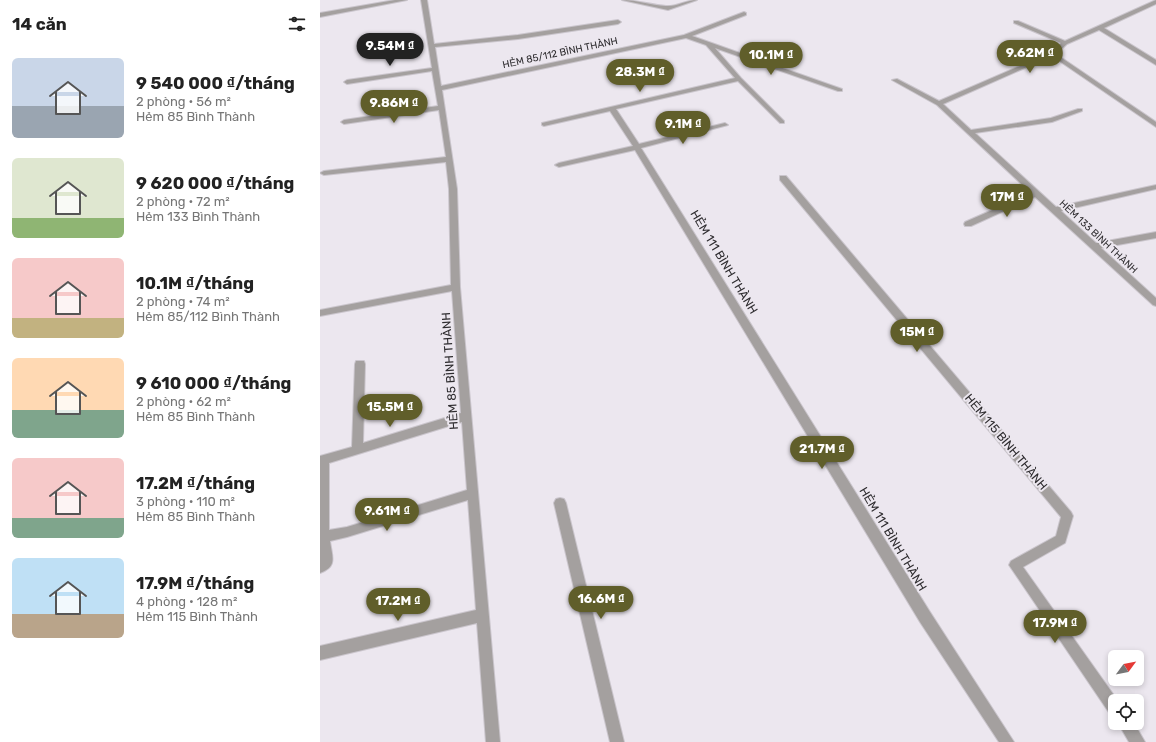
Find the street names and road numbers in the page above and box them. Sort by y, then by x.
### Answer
street label: HẺM 85/112 BÌNH THÀNH [501,34,619,71]
street label: HẺM 133 BÌNH THÀNH [1057,197,1141,276]
street label: HẺM 111 BÌNH THÀNH [687,207,761,316]
street label: HẺM 85 BÌNH THÀNH [438,312,461,430]
street label: HẺM 115 BÌNH THÀNH [962,391,1051,493]
street label: HẺM 111 BÌNH THÀNH [856,484,930,593]

